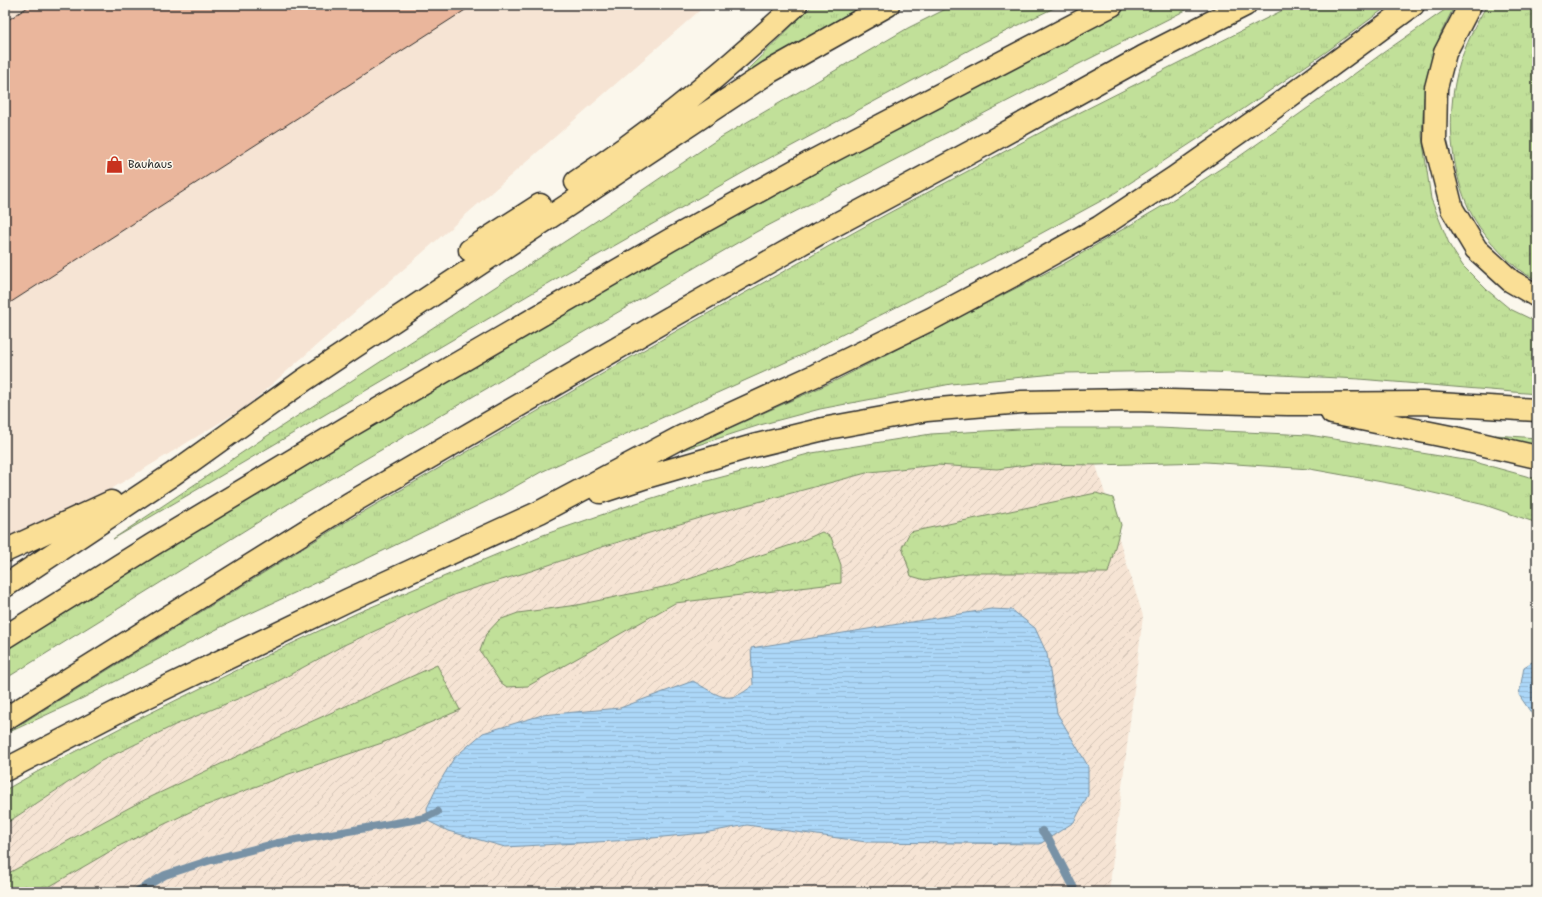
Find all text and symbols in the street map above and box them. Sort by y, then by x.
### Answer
shop icon: Bauhaus [105,154,125,174]
place label: Bauhaus [128,157,172,172]

